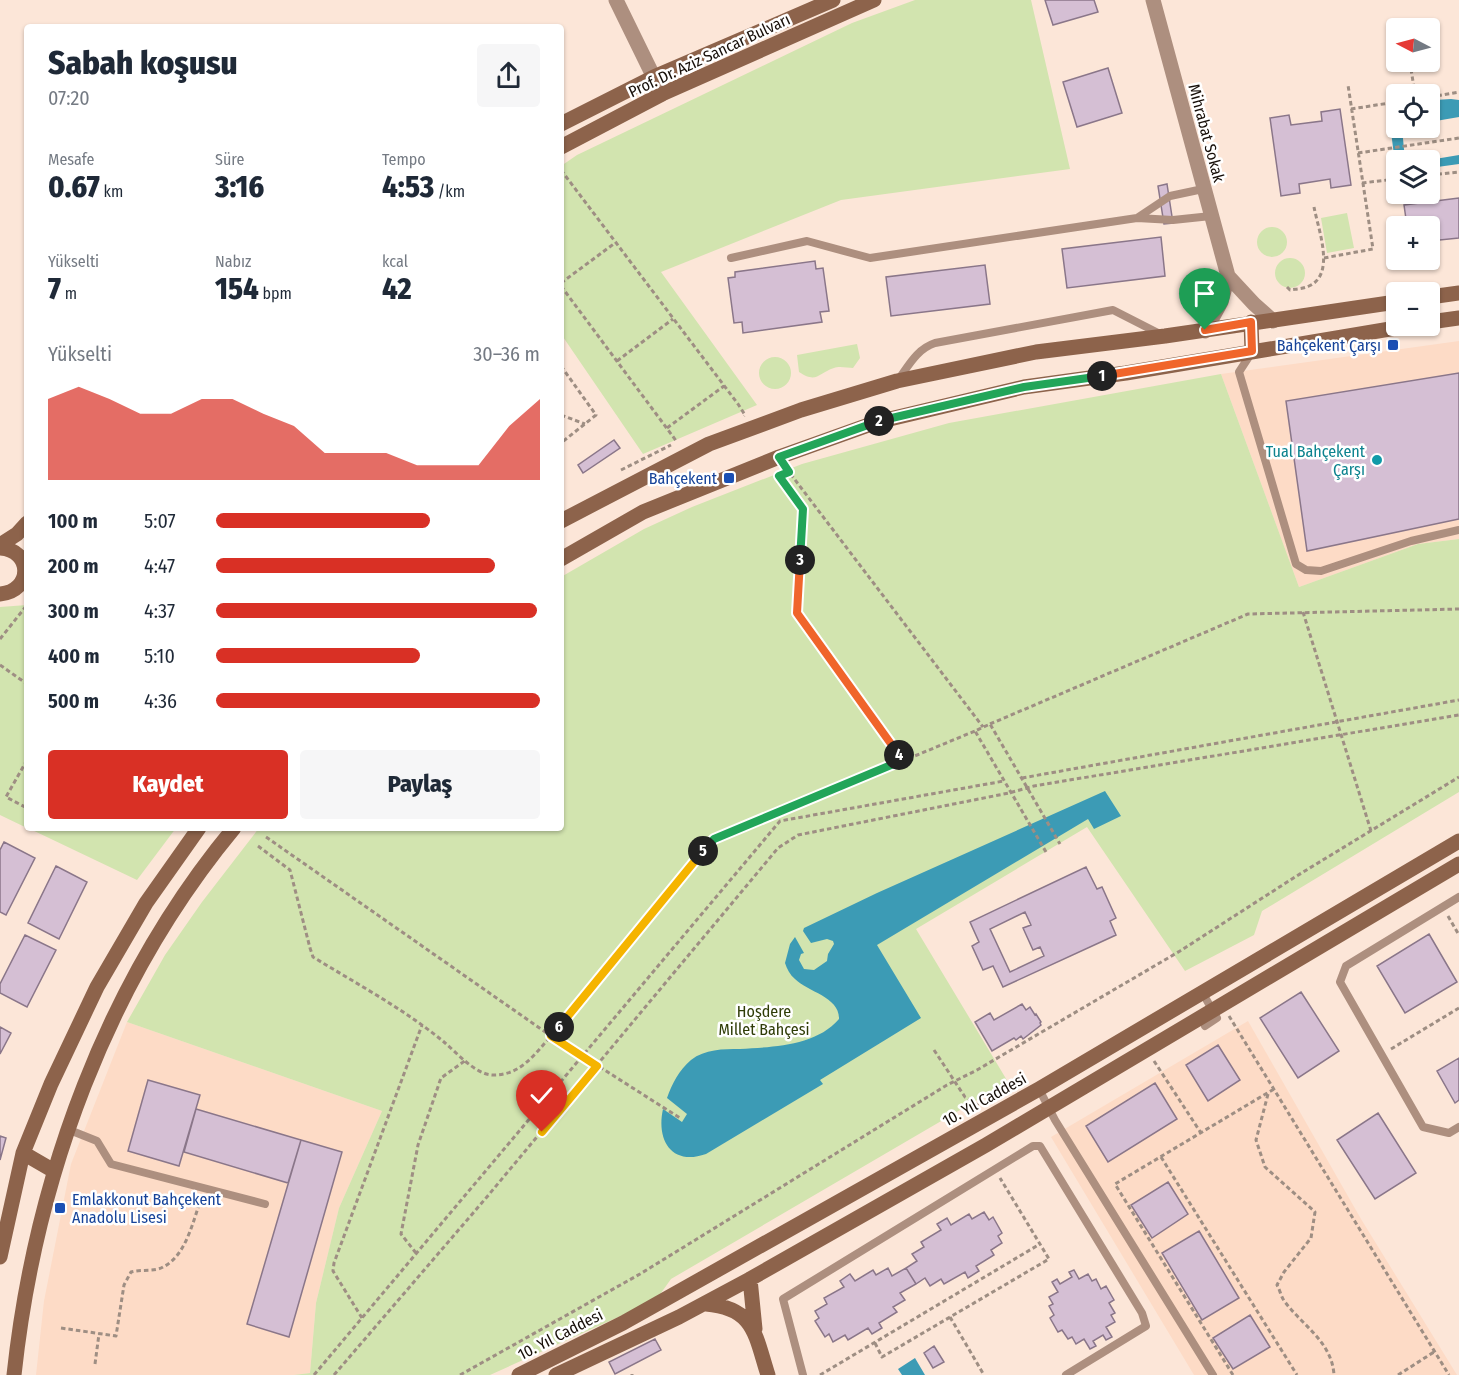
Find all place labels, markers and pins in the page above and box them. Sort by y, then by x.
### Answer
pin [1179,268,1230,330]
place label: Bahçekent Çarşı [1277,336,1381,356]
marker: Bahçekent Çarşı [1386,338,1400,352]
pin: 1 [1087,361,1117,391]
pin: 2 [864,406,894,436]
place label: Tual Bahçekent Çarşı [1266,442,1366,480]
marker: Tual Bahçekent Çarşı [1370,453,1384,467]
place label: Bahçekent [649,469,718,488]
marker: Bahçekent [722,471,736,485]
pin: 3 [785,545,815,575]
pin: 4 [884,740,914,770]
pin: 5 [688,836,718,866]
pin: 6 [544,1012,574,1042]
pin [516,1070,567,1132]
place label: Emlakkonut Bahçekent Anadolu Lisesi [72,1190,222,1227]
marker: Emlakkonut Bahçekent Anadolu Lisesi [53,1201,67,1215]

